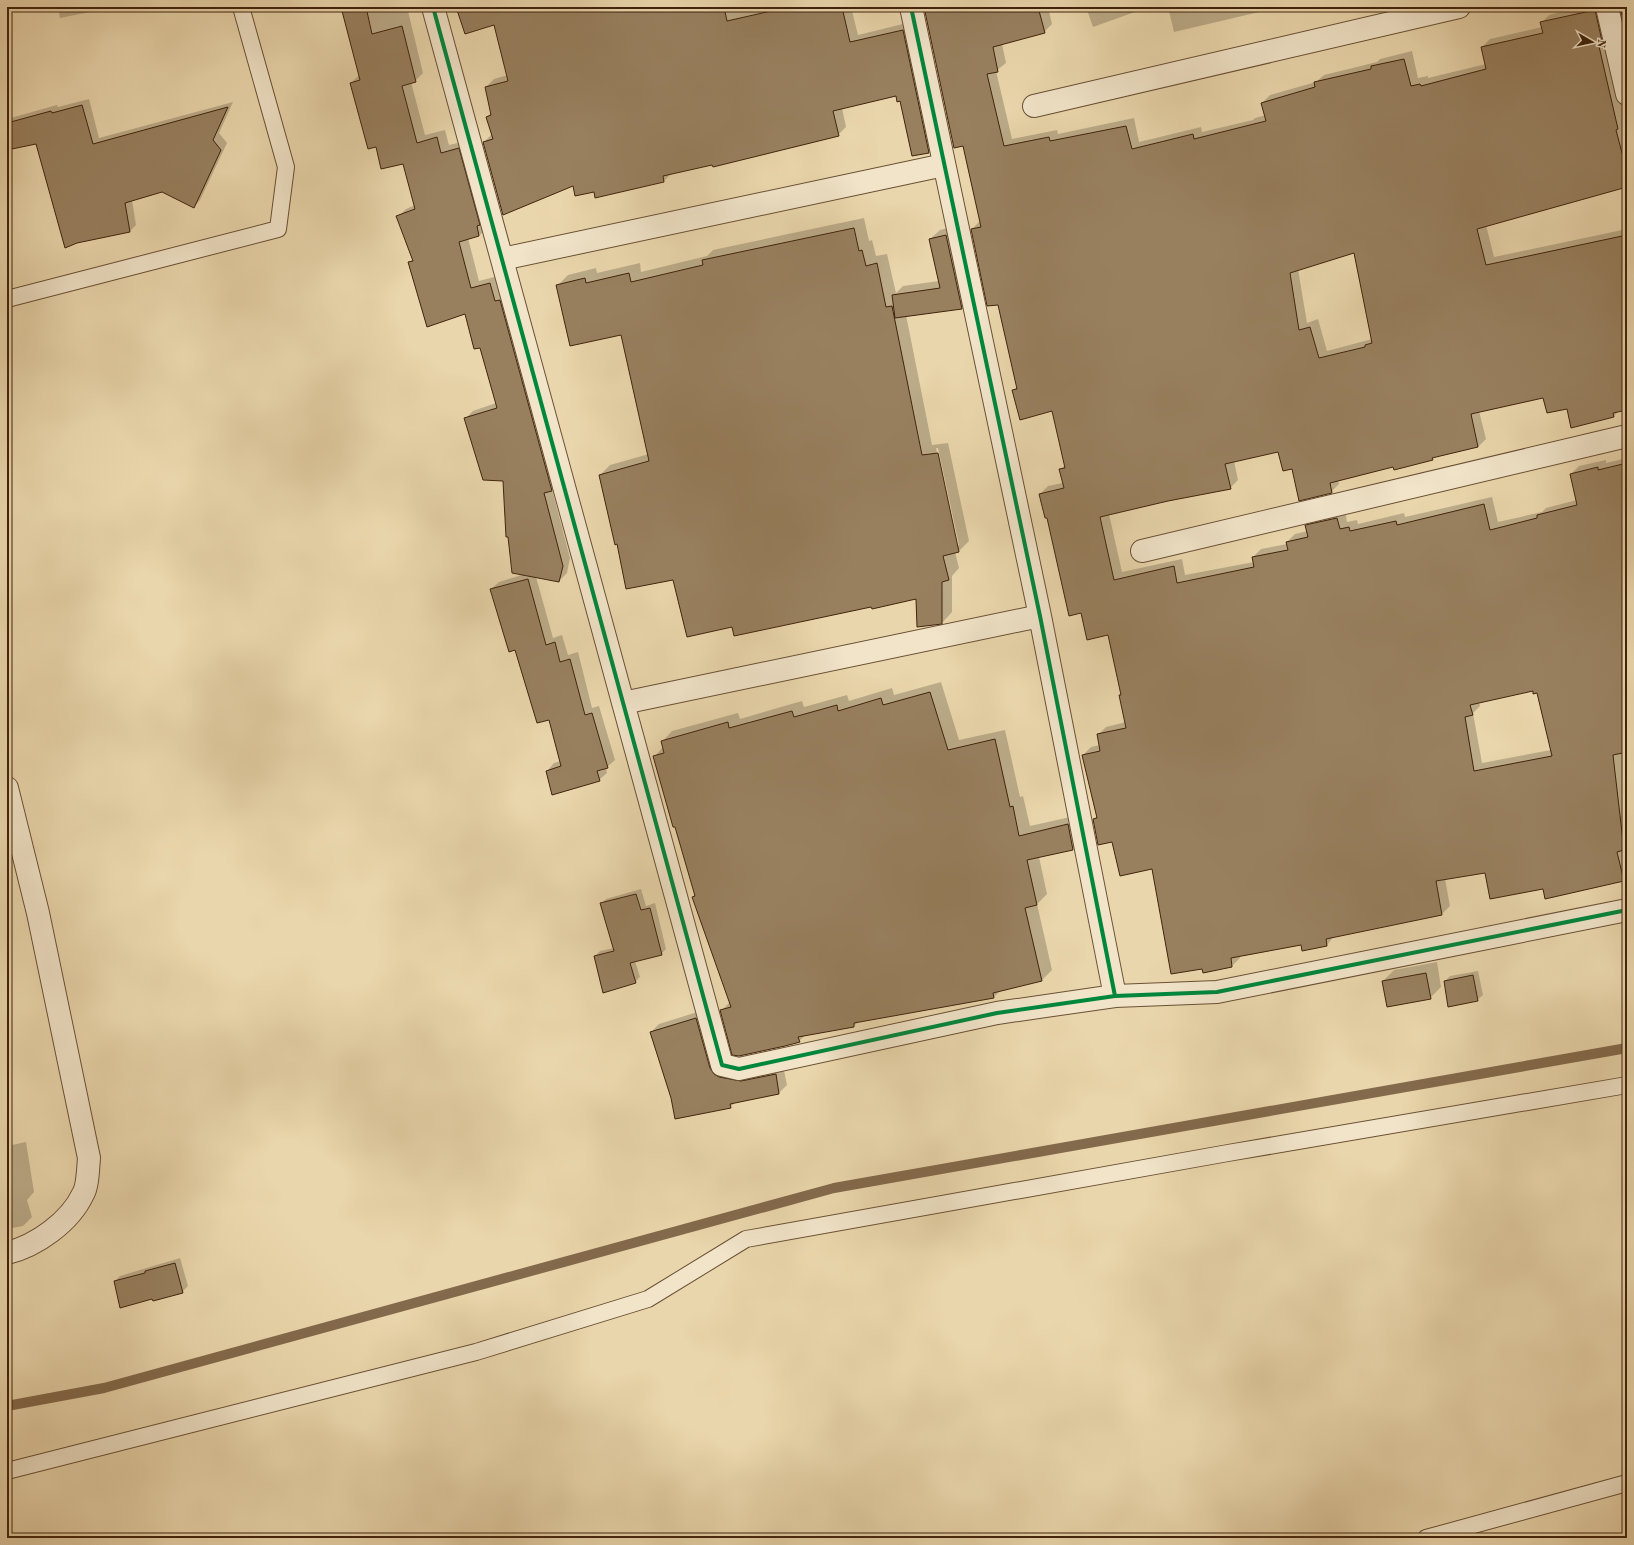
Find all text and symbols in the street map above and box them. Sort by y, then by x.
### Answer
north arrow [1572,22,1612,62]
text: N [1594,38,1606,49]

